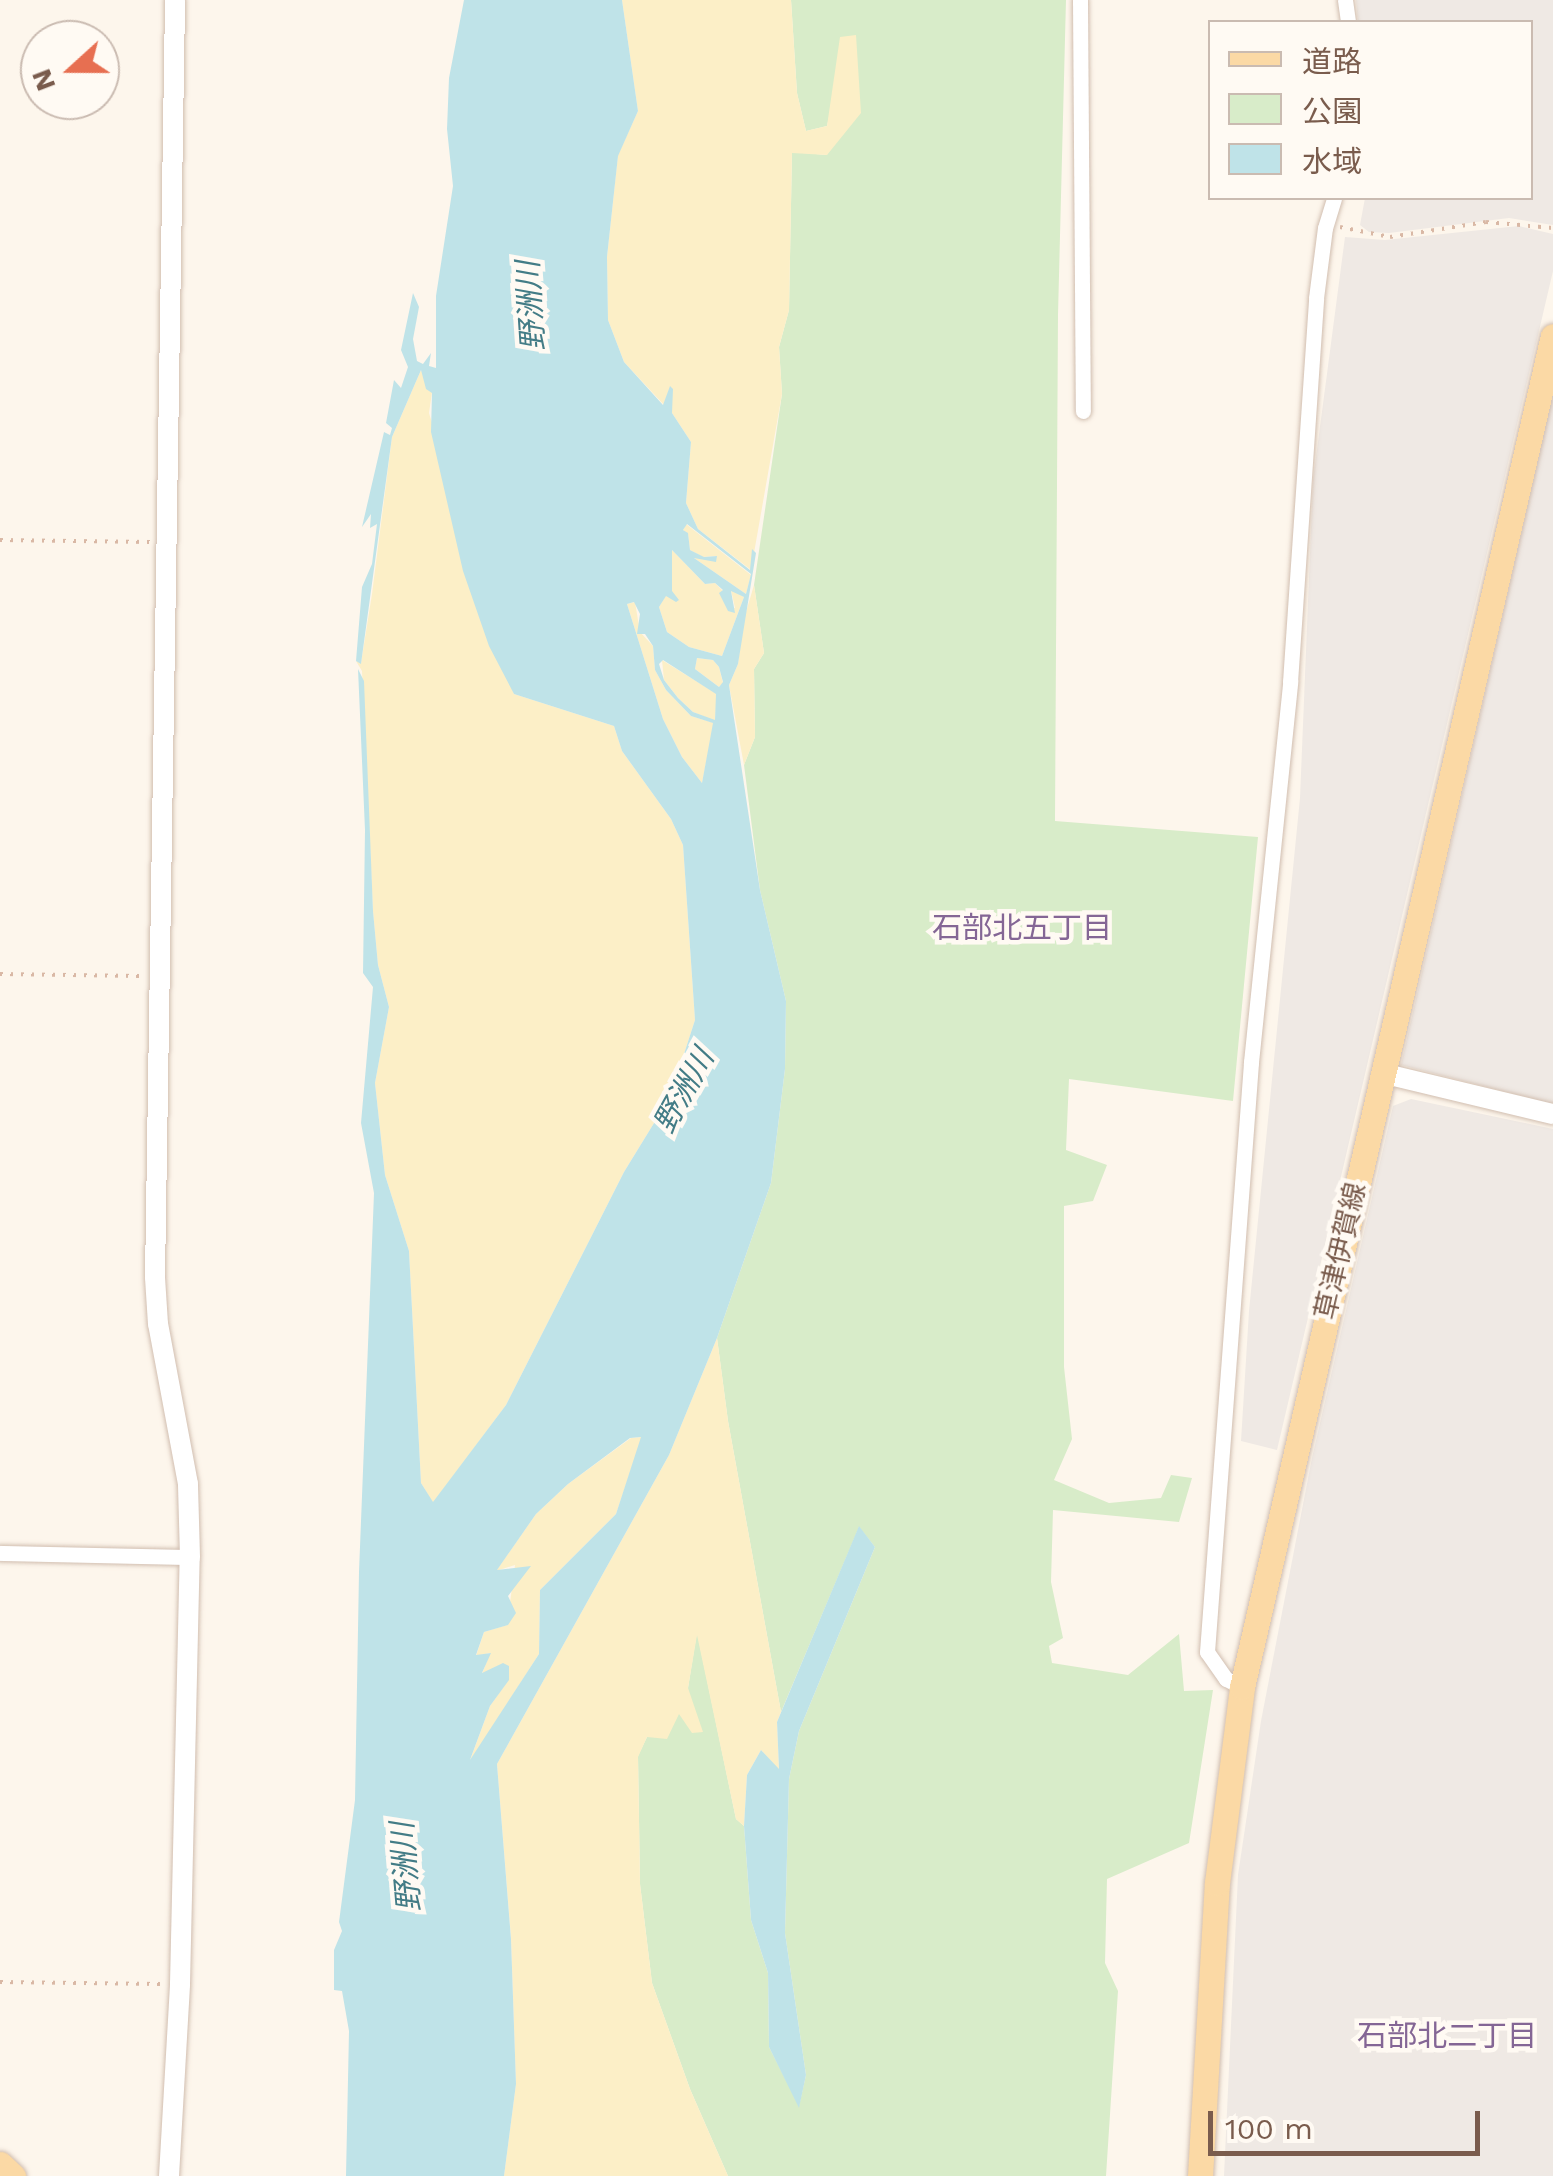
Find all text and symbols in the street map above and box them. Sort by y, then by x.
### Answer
north arrow [20,20,120,120]
legend [1208,20,1533,200]
text: 道路 [1302,44,1362,79]
text: N [24,65,63,96]
text: 公園 [1302,94,1362,129]
text: 水域 [1302,144,1362,179]
water label: 野洲川 [510,260,552,352]
district label: 石部北五丁目 [932,910,1112,946]
water label: 野洲川 [646,1043,722,1139]
street label: 草津伊賀線 [1309,1179,1373,1323]
water label: 野洲川 [384,1821,428,1913]
district label: 石部北二丁目 [1357,2018,1537,2054]
scale bar [1213,2091,1486,2153]
text: 100 m [1225,2111,1313,2146]

